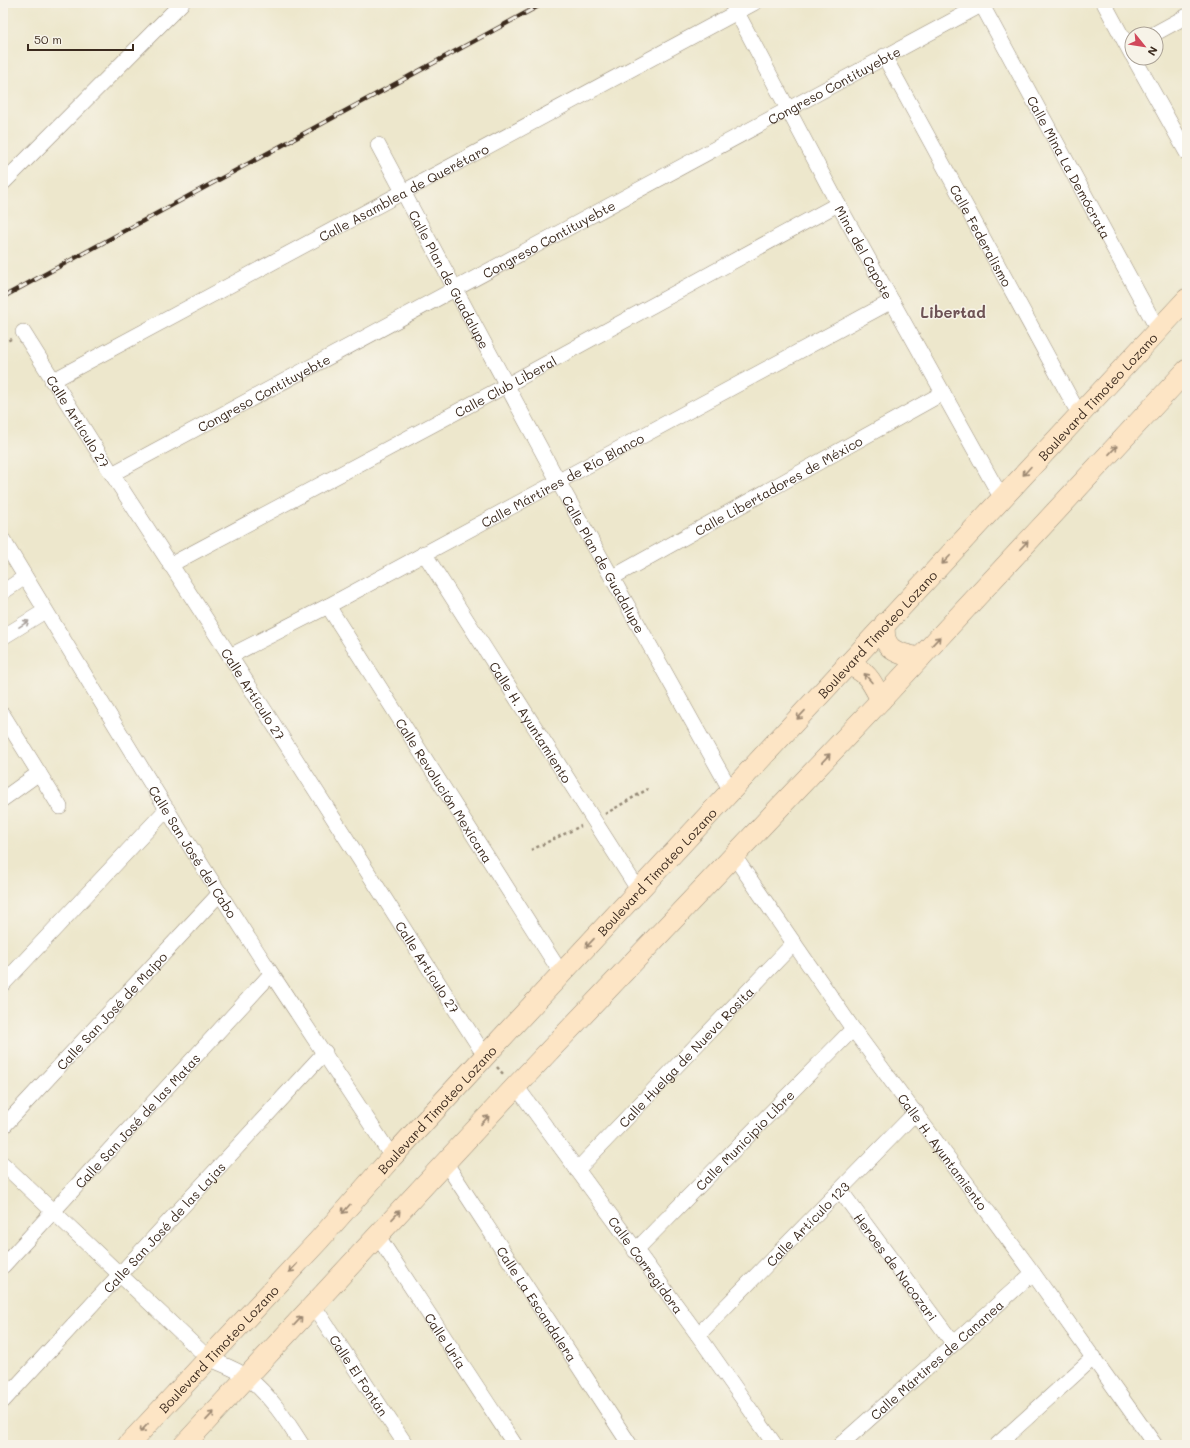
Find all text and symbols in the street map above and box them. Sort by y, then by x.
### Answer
scale bar [28,26,133,52]
north arrow [1124,26,1164,66]
text: 50 m [34,31,62,47]
street label: Congreso Contituyebte [764,42,903,127]
text: N [1145,44,1162,59]
street label: Calle Mina La Demócrata [1024,92,1115,241]
street label: Calle Asamblea de Querétaro [315,139,491,244]
street label: Calle Federalismo [947,181,1016,290]
street label: Congreso Contituyebte [479,196,618,281]
street label: Mina del Capote [832,202,897,302]
street label: Calle Plan de Guadalupe [406,207,494,351]
district label: Libertad [920,302,986,322]
street label: Boulevard Timoteo Lozano [1034,329,1161,463]
street label: Congreso Contituyebte [194,350,333,435]
street label: Calle Club Liberal [451,351,559,420]
street label: Calle Artículo 27 [43,372,114,470]
street label: Calle Mártires de Río Blanco [478,428,647,530]
street label: Calle Libertadores de México [691,431,865,539]
one-way arrow [1108,445,1117,455]
one-way arrow [1023,466,1032,477]
street label: Calle Plan de Guadalupe [559,492,649,636]
one-way arrow [1019,540,1029,550]
one-way arrow [941,555,951,565]
street label: Boulevard Timoteo Lozano [813,566,940,701]
one-way arrow [18,619,30,627]
one-way arrow [931,636,940,646]
street label: Calle Artículo 27 [218,644,290,743]
street label: Calle H. Ayuntamiento [486,658,576,786]
one-way arrow [864,673,873,683]
one-way arrow [797,709,806,719]
street label: Calle Revolución Mexicana [393,714,497,866]
one-way arrow [822,753,831,763]
street label: Calle San José del Cabo [146,782,242,921]
street label: Boulevard Timoteo Lozano [593,804,720,939]
street label: Calle Artículo 27 [392,917,464,1016]
one-way arrow [585,938,595,948]
street label: Calle San José de Maipo [52,948,170,1073]
street label: Calle Huelga de Nueva Rosita [614,983,757,1130]
street label: Boulevard Timoteo Lozano [373,1041,500,1177]
street label: Calle San José de las Matas [71,1049,203,1191]
street label: Calle Municipio Libre [691,1086,797,1193]
street label: Calle H. Ayuntamiento [895,1090,992,1213]
one-way arrow [480,1115,489,1125]
street label: Calle San José de las Lajas [99,1158,228,1296]
street label: Calle Artículo 123 [762,1177,853,1269]
one-way arrow [341,1204,350,1215]
street label: Heroes de Nacozari [851,1209,942,1324]
one-way arrow [391,1210,401,1220]
street label: Calle Corregidora [605,1212,688,1316]
street label: Calle La Escandalera [494,1243,581,1364]
one-way arrow [288,1263,298,1273]
street label: Boulevard Timoteo Lozano [154,1281,282,1416]
street label: Calle Mártires de Cananea [866,1295,1006,1423]
street label: Calle Uría [422,1309,471,1372]
one-way arrow [294,1316,303,1326]
street label: Calle El Fontán [326,1331,393,1419]
one-way arrow [206,1411,215,1421]
one-way arrow [139,1423,148,1433]

